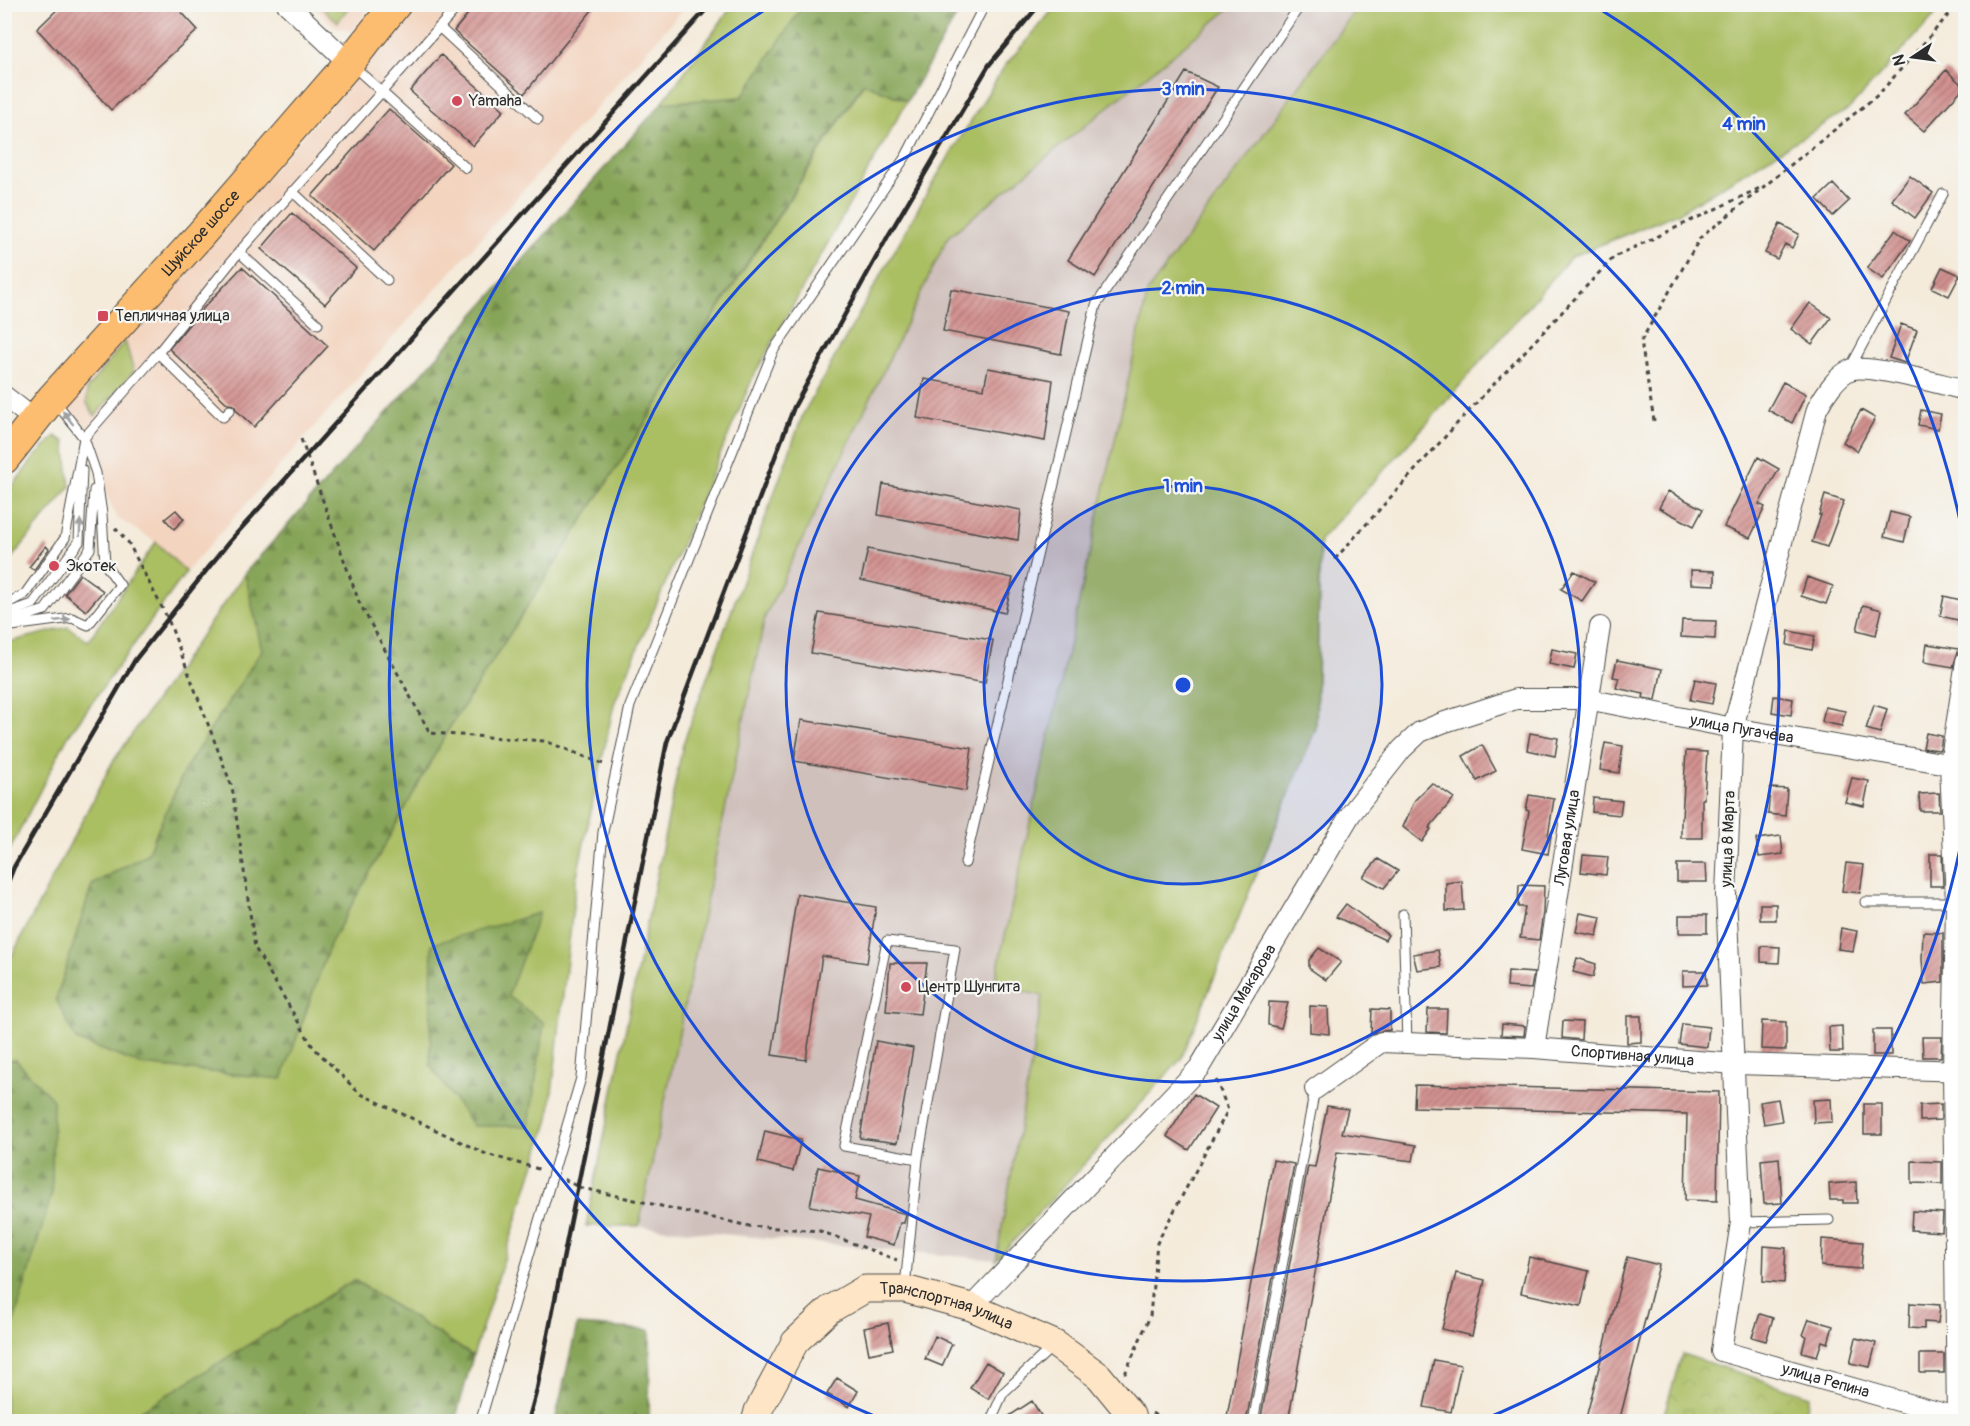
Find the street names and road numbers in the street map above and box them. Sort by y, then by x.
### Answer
street label: Шуйское шоссе [158,186,245,280]
street label: улица Пугачёва [1687,710,1795,748]
street label: Луговая улица [1549,788,1584,888]
street label: улица 8 Марта [1716,790,1740,889]
street label: улица Макарова [1207,941,1281,1046]
street label: Спортивная улица [1570,1041,1695,1071]
street label: Транспортная улица [880,1279,1016,1334]
street label: улица Репина [1779,1358,1872,1402]

